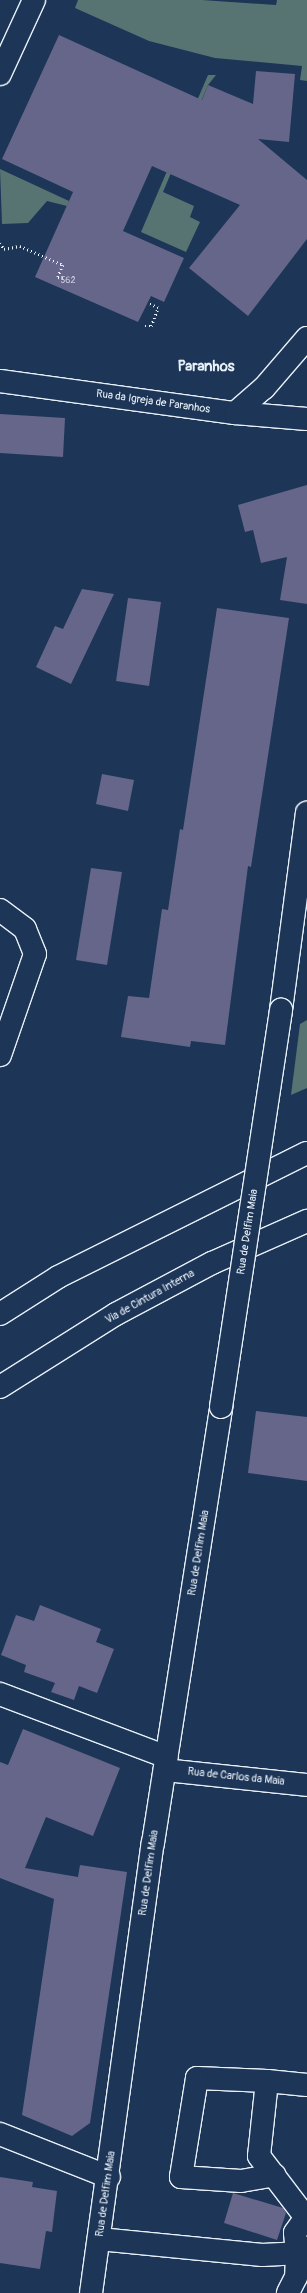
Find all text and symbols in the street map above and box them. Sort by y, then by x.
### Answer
house number: 562 [60,276,76,286]
district label: Paranhos [178,358,234,376]
street label: Rua da Igreja de Paranhos [95,387,211,417]
street label: Rua de Delfim Maia [235,1188,261,1276]
street label: Via de Cintura Interna [103,1267,197,1327]
street label: Rua de Delfim Maia [186,1509,212,1597]
street label: Rua de Carlos da Maia [187,1765,285,1789]
street label: Rua de Delfim Maia [136,1829,162,1917]
street label: Rua de Delfim Maia [93,2150,119,2238]

